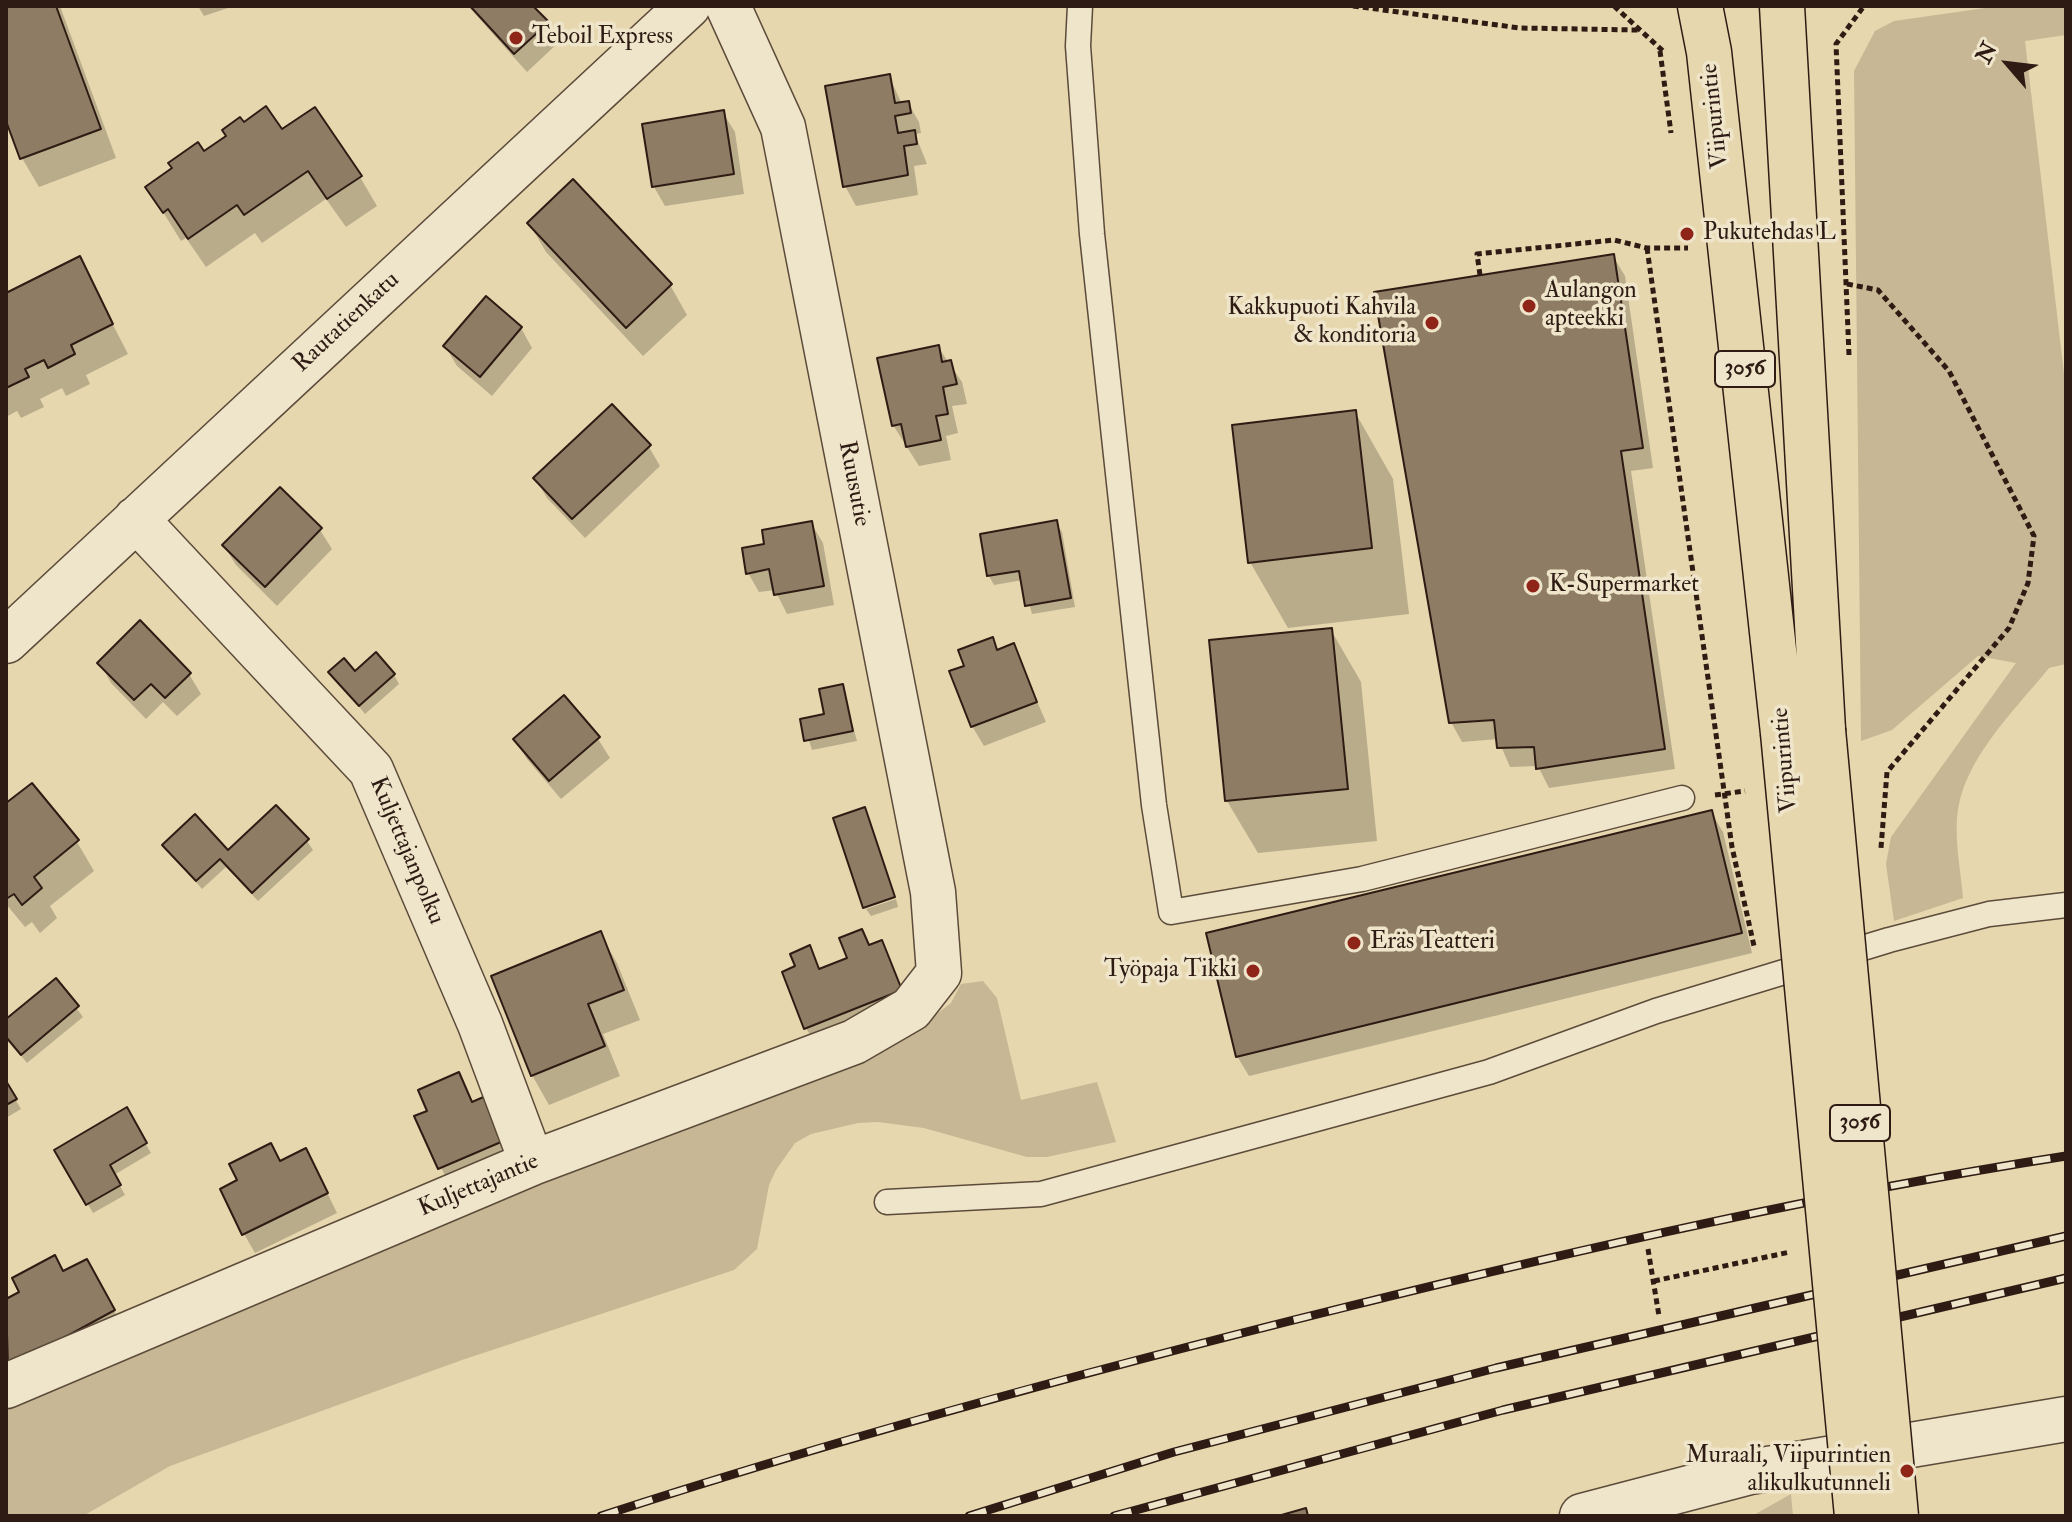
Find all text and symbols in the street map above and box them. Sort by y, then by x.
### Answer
place label: Teboil Express [532,24,673,52]
north arrow [1968,24,2048,104]
marker: Teboil Express [507,29,525,47]
text: N [1970,37,2004,68]
street label: Viipurintie [1696,62,1736,170]
place label: Pukutehdas L [1703,220,1836,248]
marker: Pukutehdas L [1678,225,1696,243]
street label: Rautatienkatu [288,266,406,380]
place label: Aulangon apteekki [1545,278,1637,334]
place label: Kakkupuoti Kahvila & konditoria [1227,295,1416,351]
marker: Aulangon apteekki [1520,297,1538,315]
marker: Kakkupuoti Kahvila & konditoria [1423,314,1441,332]
road number: 3056 [1715,351,1775,387]
street label: Ruusutie [831,439,875,529]
place label: K-Supermarket [1549,572,1699,600]
marker: K-Supermarket [1524,577,1542,595]
street label: Viipurintie [1767,706,1805,814]
street label: Kuljettajanpolku [362,773,450,929]
place label: Eräs Teatteri [1370,929,1495,957]
marker: Eräs Teatteri [1345,934,1363,952]
place label: Työpaja Tikki [1104,957,1237,985]
marker: Työpaja Tikki [1244,962,1262,980]
road number: 3056 [1830,1105,1890,1141]
street label: Kuljettajantie [415,1148,543,1224]
place label: Muraali, Viipurintien alikulkutunneli [1686,1443,1891,1499]
marker: Muraali, Viipurintien alikulkutunneli [1898,1462,1916,1480]

